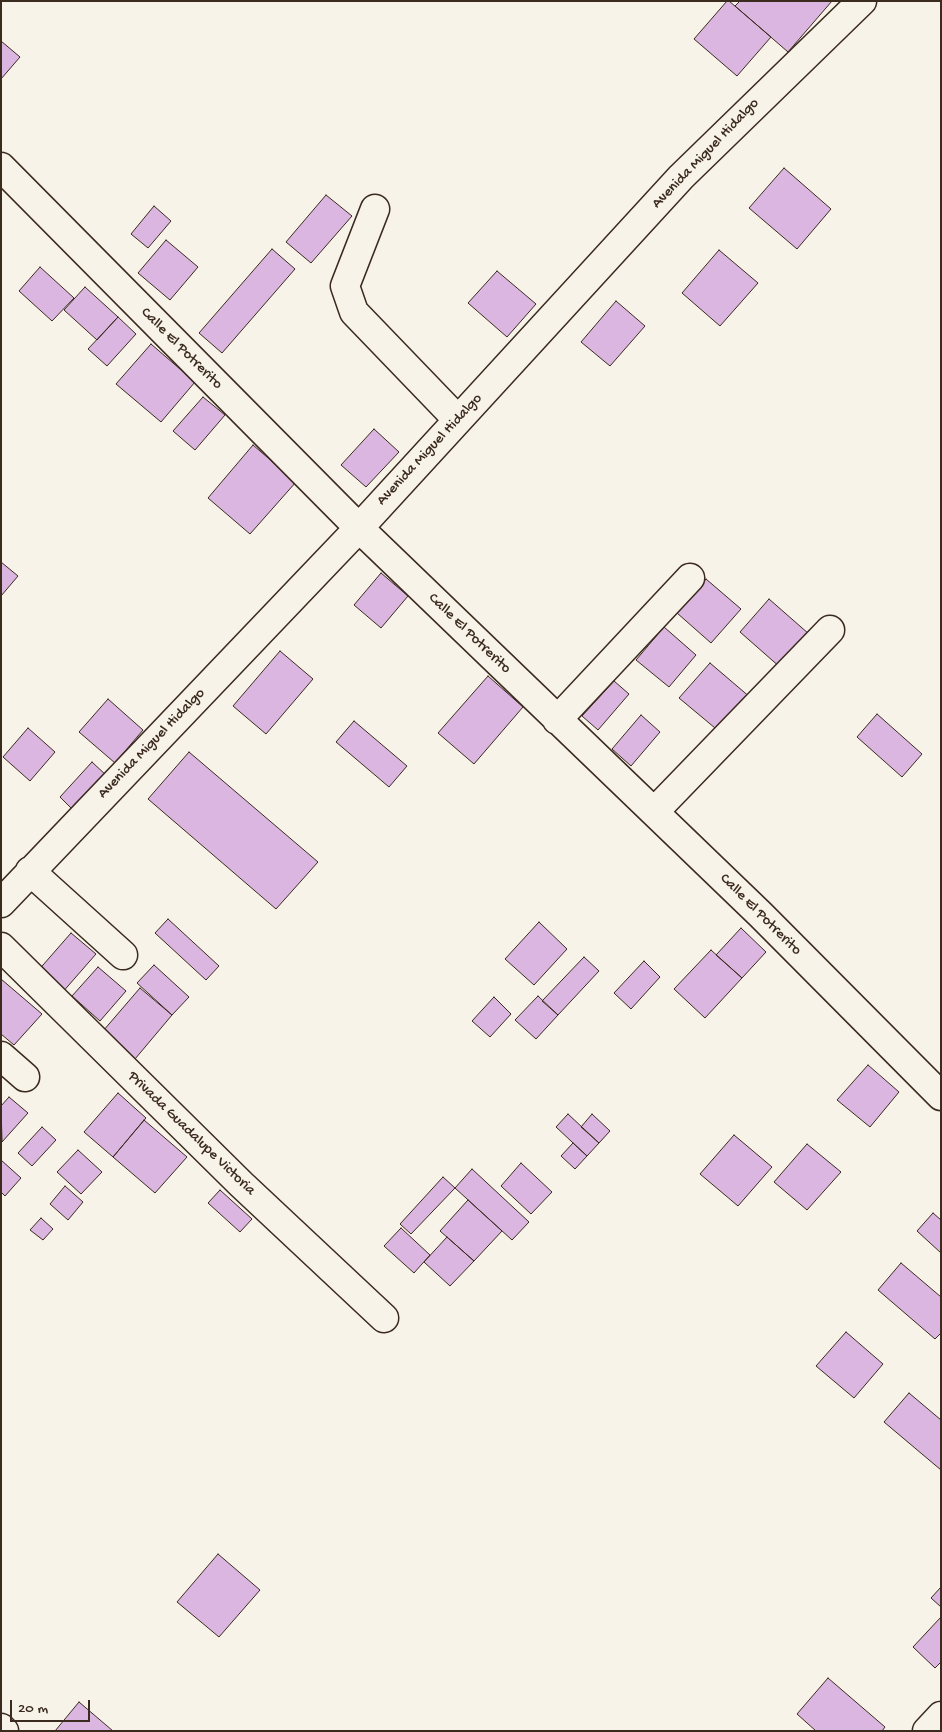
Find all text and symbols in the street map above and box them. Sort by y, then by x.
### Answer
street label: Avenida Miguel Hidalgo [649,95,763,213]
street label: Calle El Potrerito [136,304,226,394]
street label: Avenida Miguel Hidalgo [373,390,487,510]
street label: Calle El Potrerito [424,590,514,678]
street label: Avenida Miguel Hidalgo [95,685,209,803]
street label: Calle El Potrerito [715,870,805,960]
street label: Privada Guadalupe Victoria [123,1068,259,1200]
scale bar [12,1690,92,1722]
text: 20 m [18,1700,48,1718]

